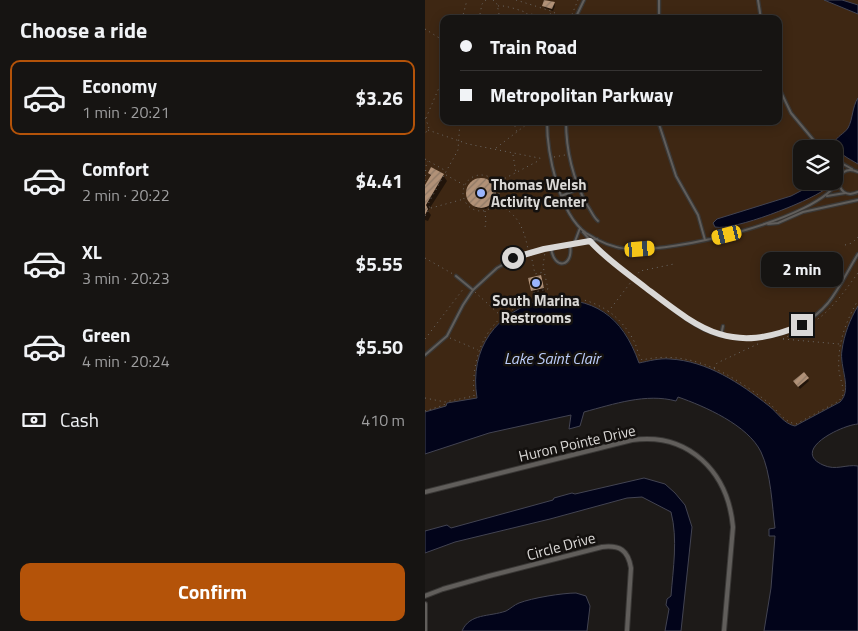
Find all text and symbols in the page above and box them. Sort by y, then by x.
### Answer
text: Choose a ride [20,13,147,47]
text: Train Road [490,32,577,61]
text: Economy [82,71,157,100]
icon: car [22,75,67,120]
text: Metropolitan Parkway [490,80,673,109]
text: $3.26 [356,83,403,112]
text: 1 min · 20:21 [82,100,170,124]
map controls [793,140,843,190]
button: layers [793,140,843,190]
text: Comfort [82,154,149,183]
icon: car [22,158,67,203]
text: $4.41 [356,166,403,195]
place label: Thomas Welsh Activity Center [491,173,587,213]
text: 2 min · 20:22 [82,183,170,207]
marker: Thomas Welsh Activity Center [475,187,487,199]
car [710,224,743,246]
text: XL [82,237,102,266]
car [624,240,655,258]
icon: car [22,241,67,286]
route start [502,247,524,269]
text: $5.55 [356,249,403,278]
callout: 2 min [761,252,843,288]
text: 2 min [783,257,821,281]
text: 3 min · 20:23 [82,266,170,290]
marker: South Marina Restrooms [530,277,542,289]
place label: South Marina Restrooms [492,289,580,329]
route end [791,314,813,336]
text: Green [82,320,131,349]
icon: car [22,324,67,369]
text: $5.50 [356,332,403,361]
water label: Lake Saint Clair [504,346,602,370]
text: 4 min · 20:24 [82,349,170,373]
text: Cash [60,405,99,434]
icon: cash [20,406,48,434]
text: 410 m [361,408,405,432]
street label: Huron Pointe Drive [516,418,638,468]
street label: Circle Drive [524,526,598,566]
button: Confirm [20,563,405,621]

